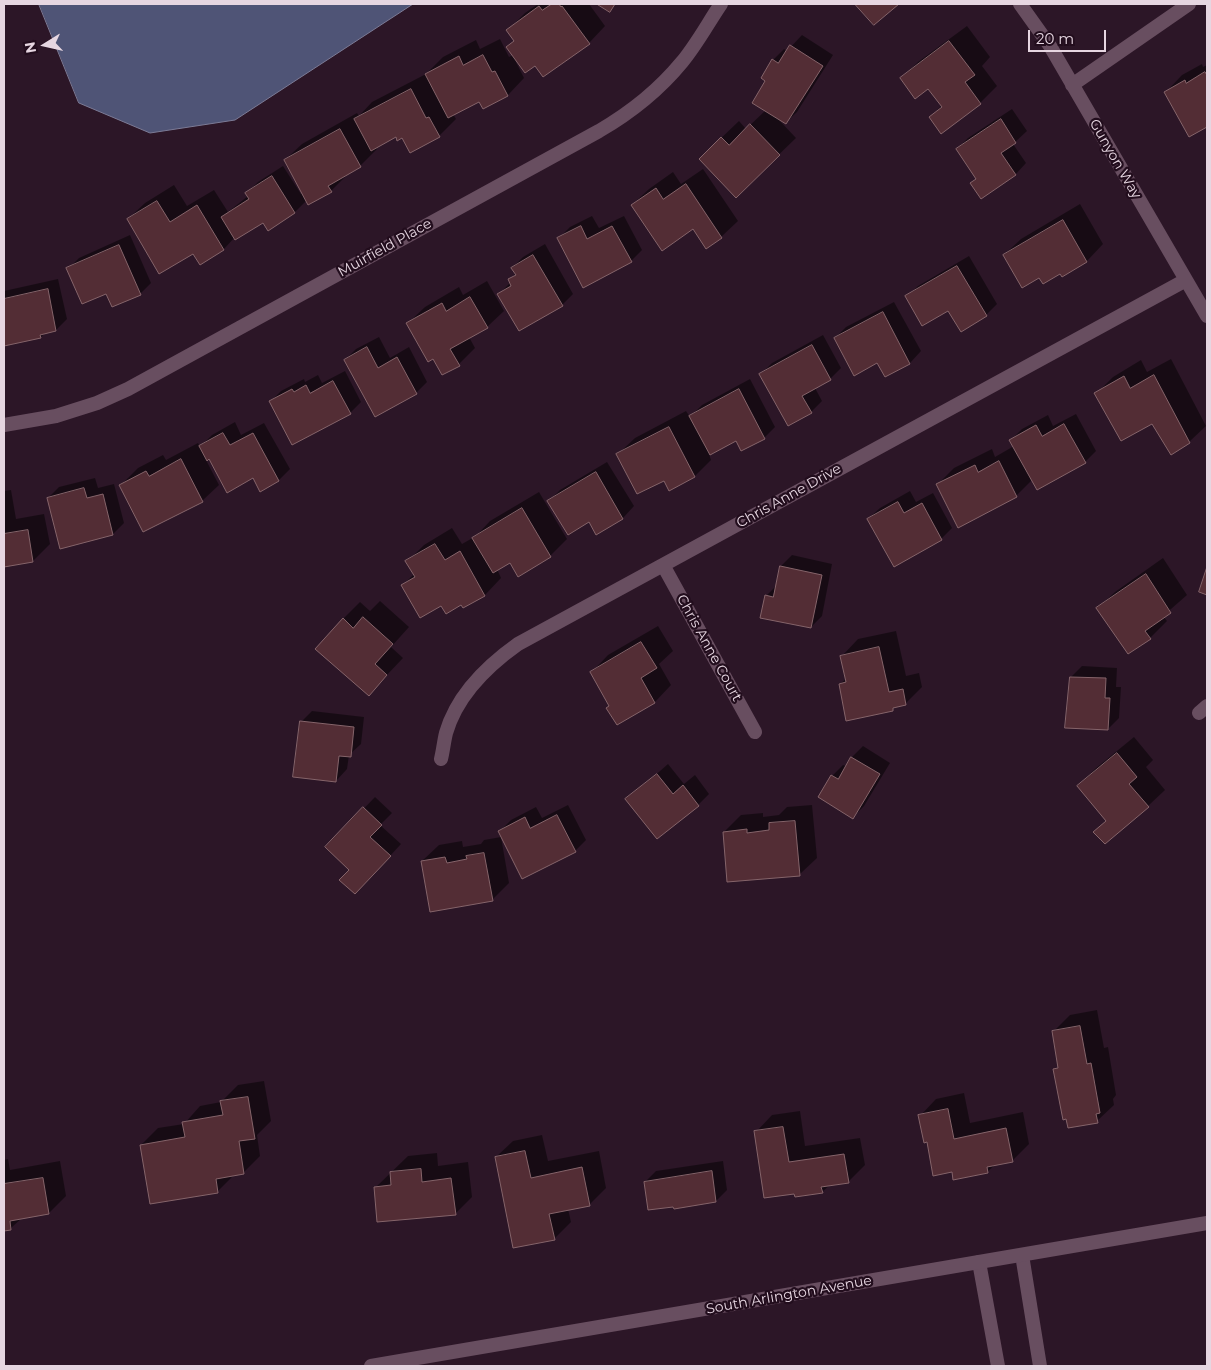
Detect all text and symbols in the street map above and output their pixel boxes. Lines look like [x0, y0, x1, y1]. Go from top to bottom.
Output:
north arrow [20, 20, 70, 70]
scale bar [1031, 20, 1108, 52]
text: 20 m [1036, 29, 1074, 48]
text: N [20, 40, 40, 55]
street label: Gunyon Way [1085, 116, 1145, 202]
street label: Muirfield Place [335, 215, 435, 281]
street label: Chris Anne Drive [734, 460, 844, 532]
street label: Chris Anne Court [673, 592, 745, 704]
street label: South Arlington Avenue [705, 1272, 873, 1318]

